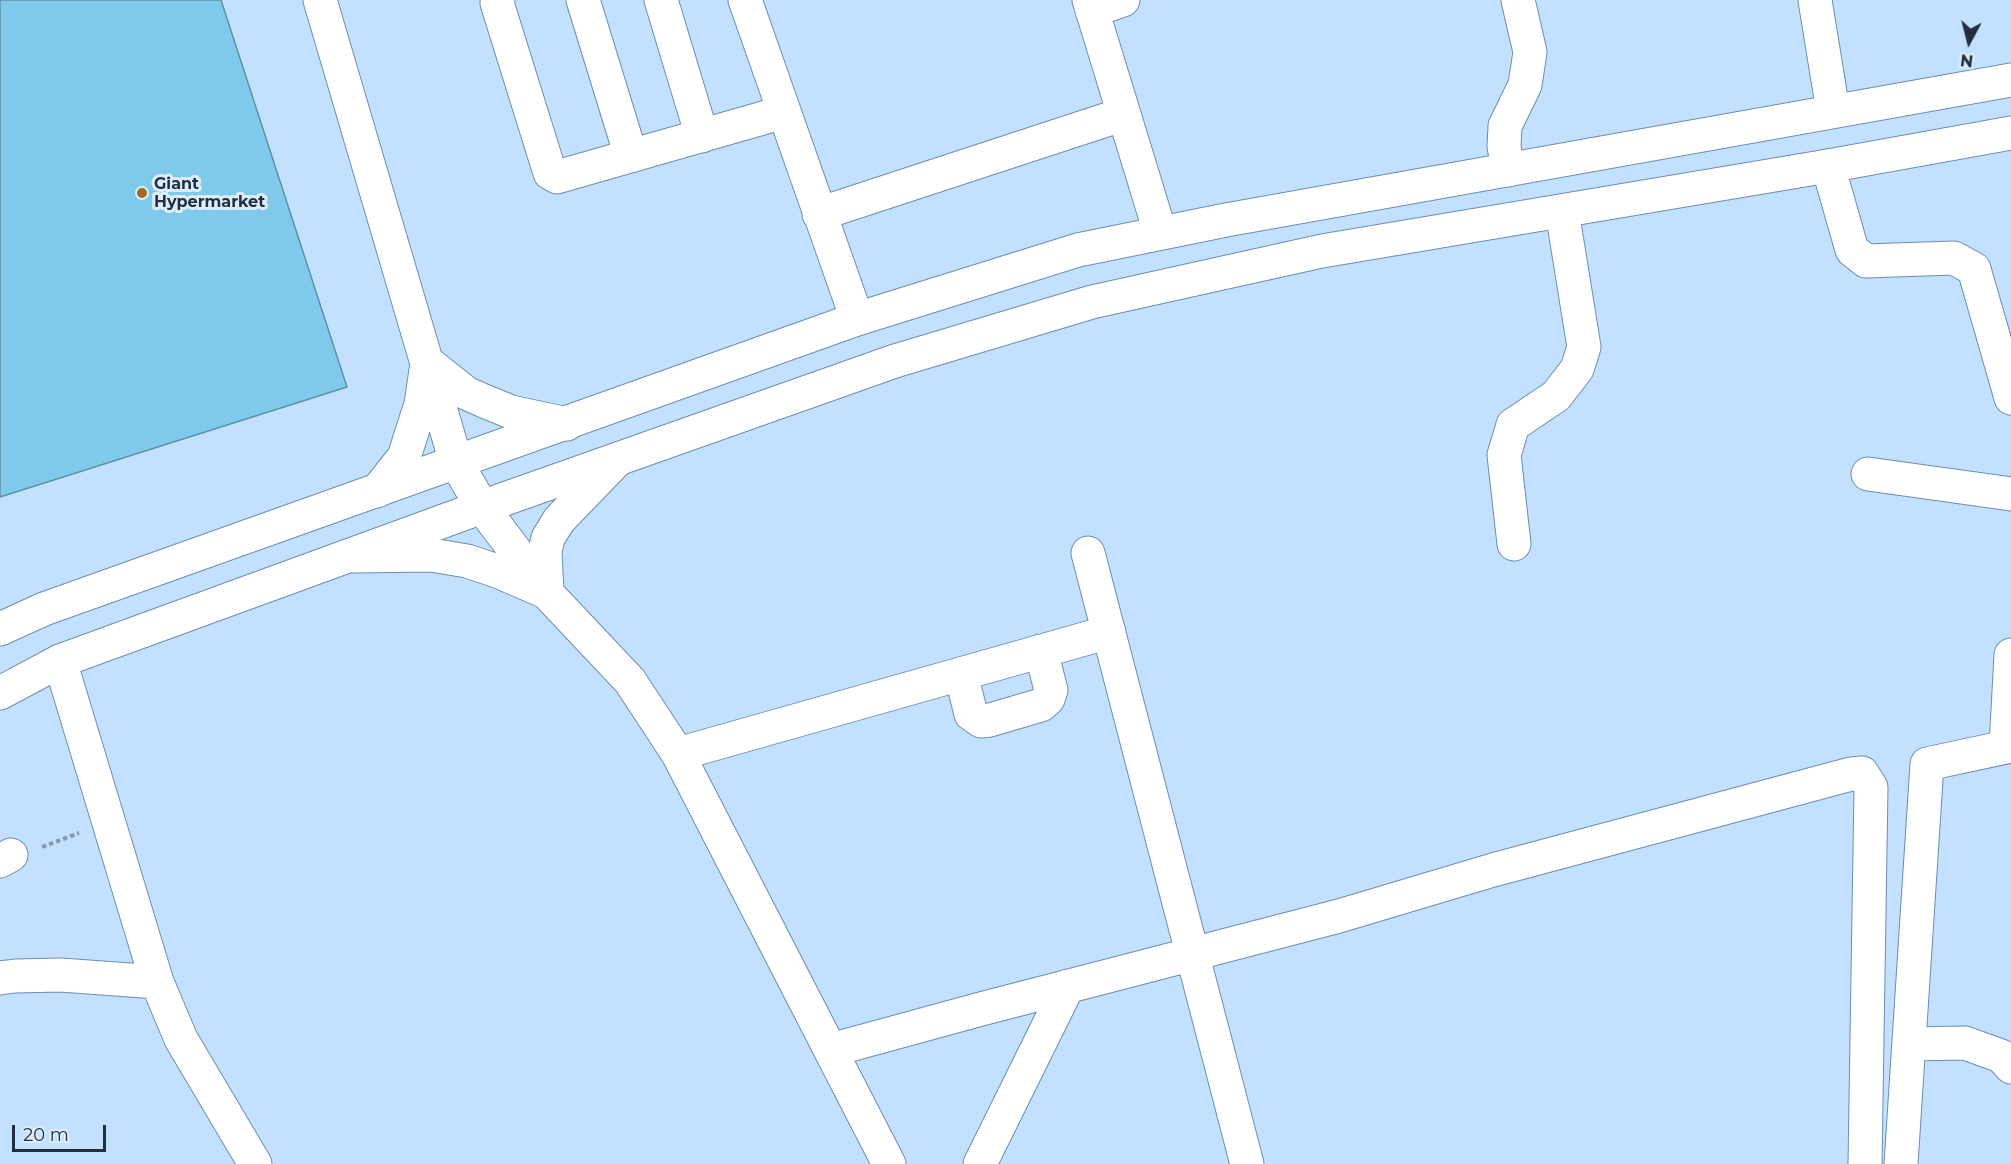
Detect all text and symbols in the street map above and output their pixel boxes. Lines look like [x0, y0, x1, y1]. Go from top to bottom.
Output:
north arrow [1939, 12, 1999, 72]
text: N [1959, 50, 1974, 71]
place label: Giant Hypermarket [154, 174, 265, 212]
marker: Giant Hypermarket [135, 186, 149, 200]
scale bar [15, 1113, 110, 1151]
text: 20 m [23, 1124, 69, 1146]

